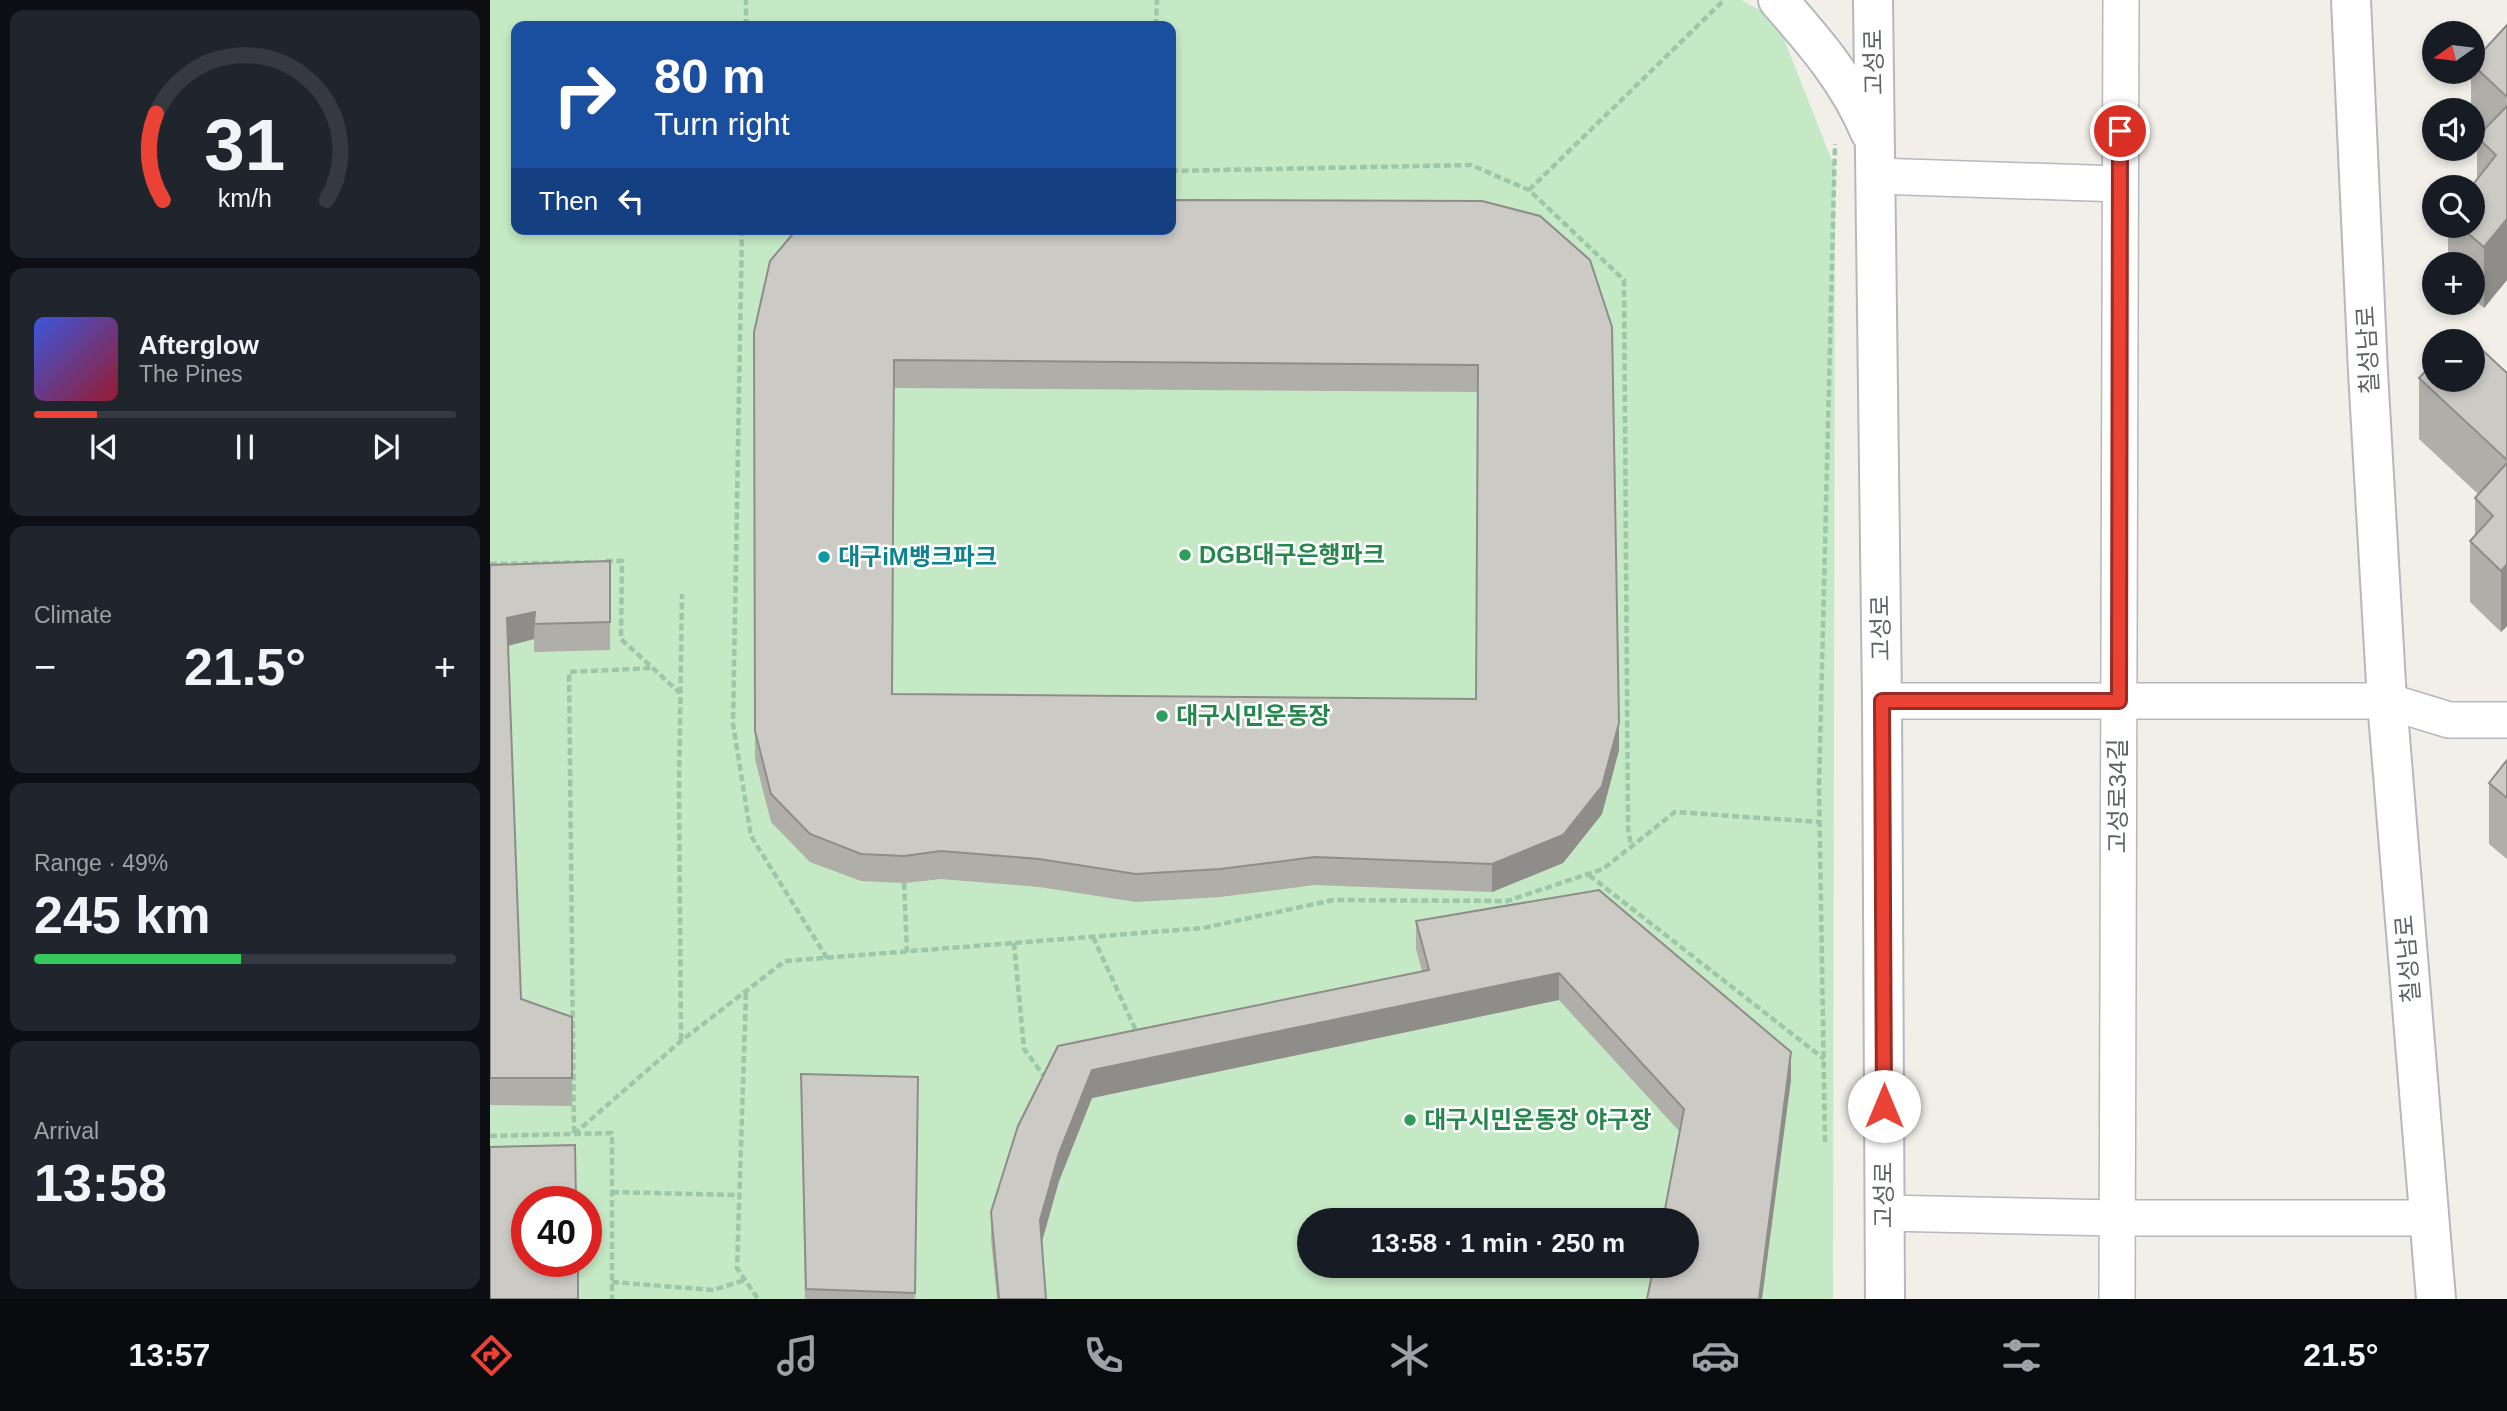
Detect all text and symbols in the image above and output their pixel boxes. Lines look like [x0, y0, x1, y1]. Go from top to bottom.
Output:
north arrow [2422, 21, 2485, 84]
map controls [2422, 21, 2485, 392]
street label: 고성로 [1859, 29, 1888, 95]
icon: right [539, 49, 630, 140]
text: 80 m [654, 49, 766, 103]
button: sound [2422, 98, 2485, 161]
pin [2090, 101, 2150, 161]
text: 31 [205, 104, 285, 185]
text: Turn right [654, 106, 790, 142]
icon: arrive [2101, 112, 2139, 150]
button: search [2422, 175, 2485, 238]
icon: left [612, 182, 650, 220]
text: km/h [218, 184, 272, 212]
text: Then [539, 186, 598, 216]
button: + [2422, 252, 2485, 315]
street label: 칠성남로 [2352, 305, 2383, 395]
button: − [2422, 329, 2485, 392]
text: Afterglow [139, 330, 259, 360]
text: The Pines [139, 361, 243, 387]
icon: previous [85, 428, 123, 466]
icon: pause [226, 428, 264, 466]
icon: next [367, 428, 405, 466]
place label: DGB대구은행파크 [1199, 541, 1385, 568]
place label: 대구iM뱅크파크 [838, 543, 997, 570]
marker: DGB대구은행파크 [1177, 547, 1193, 563]
marker: 대구iM뱅크파크 [816, 549, 832, 565]
street label: 고성로 [1866, 595, 1895, 661]
text: Climate [34, 602, 112, 628]
text: 21.5° [184, 638, 306, 696]
text: − [34, 646, 56, 688]
text: + [434, 646, 456, 688]
place label: 대구시민운동장 [1176, 702, 1331, 729]
marker: 대구시민운동장 [1154, 708, 1170, 724]
street label: 고성로34길 [2104, 738, 2131, 854]
text: Range · 49% [34, 850, 168, 876]
text: 245 km [34, 886, 210, 944]
street label: 칠성남로 [2390, 914, 2425, 1004]
position arrow [1847, 1069, 1921, 1143]
place label: 대구시민운동장 야구장 [1424, 1106, 1651, 1133]
marker: 대구시민운동장 야구장 [1402, 1112, 1418, 1128]
text: Arrival [34, 1118, 99, 1144]
text: 13:58 [34, 1154, 167, 1212]
street label: 고성로 [1870, 1162, 1897, 1228]
speed limit sign: 40 [511, 1186, 602, 1277]
text: 13:58 · 1 min · 250 m [1371, 1228, 1625, 1258]
icon: directions [467, 1331, 516, 1380]
icon: music [773, 1331, 822, 1380]
icon: phone [1079, 1331, 1128, 1380]
icon: climate [1385, 1331, 1434, 1380]
icon: car [1691, 1331, 1740, 1380]
icon: filters [1997, 1331, 2046, 1380]
text: 13:57 [129, 1337, 210, 1373]
text: 21.5° [2303, 1337, 2378, 1373]

